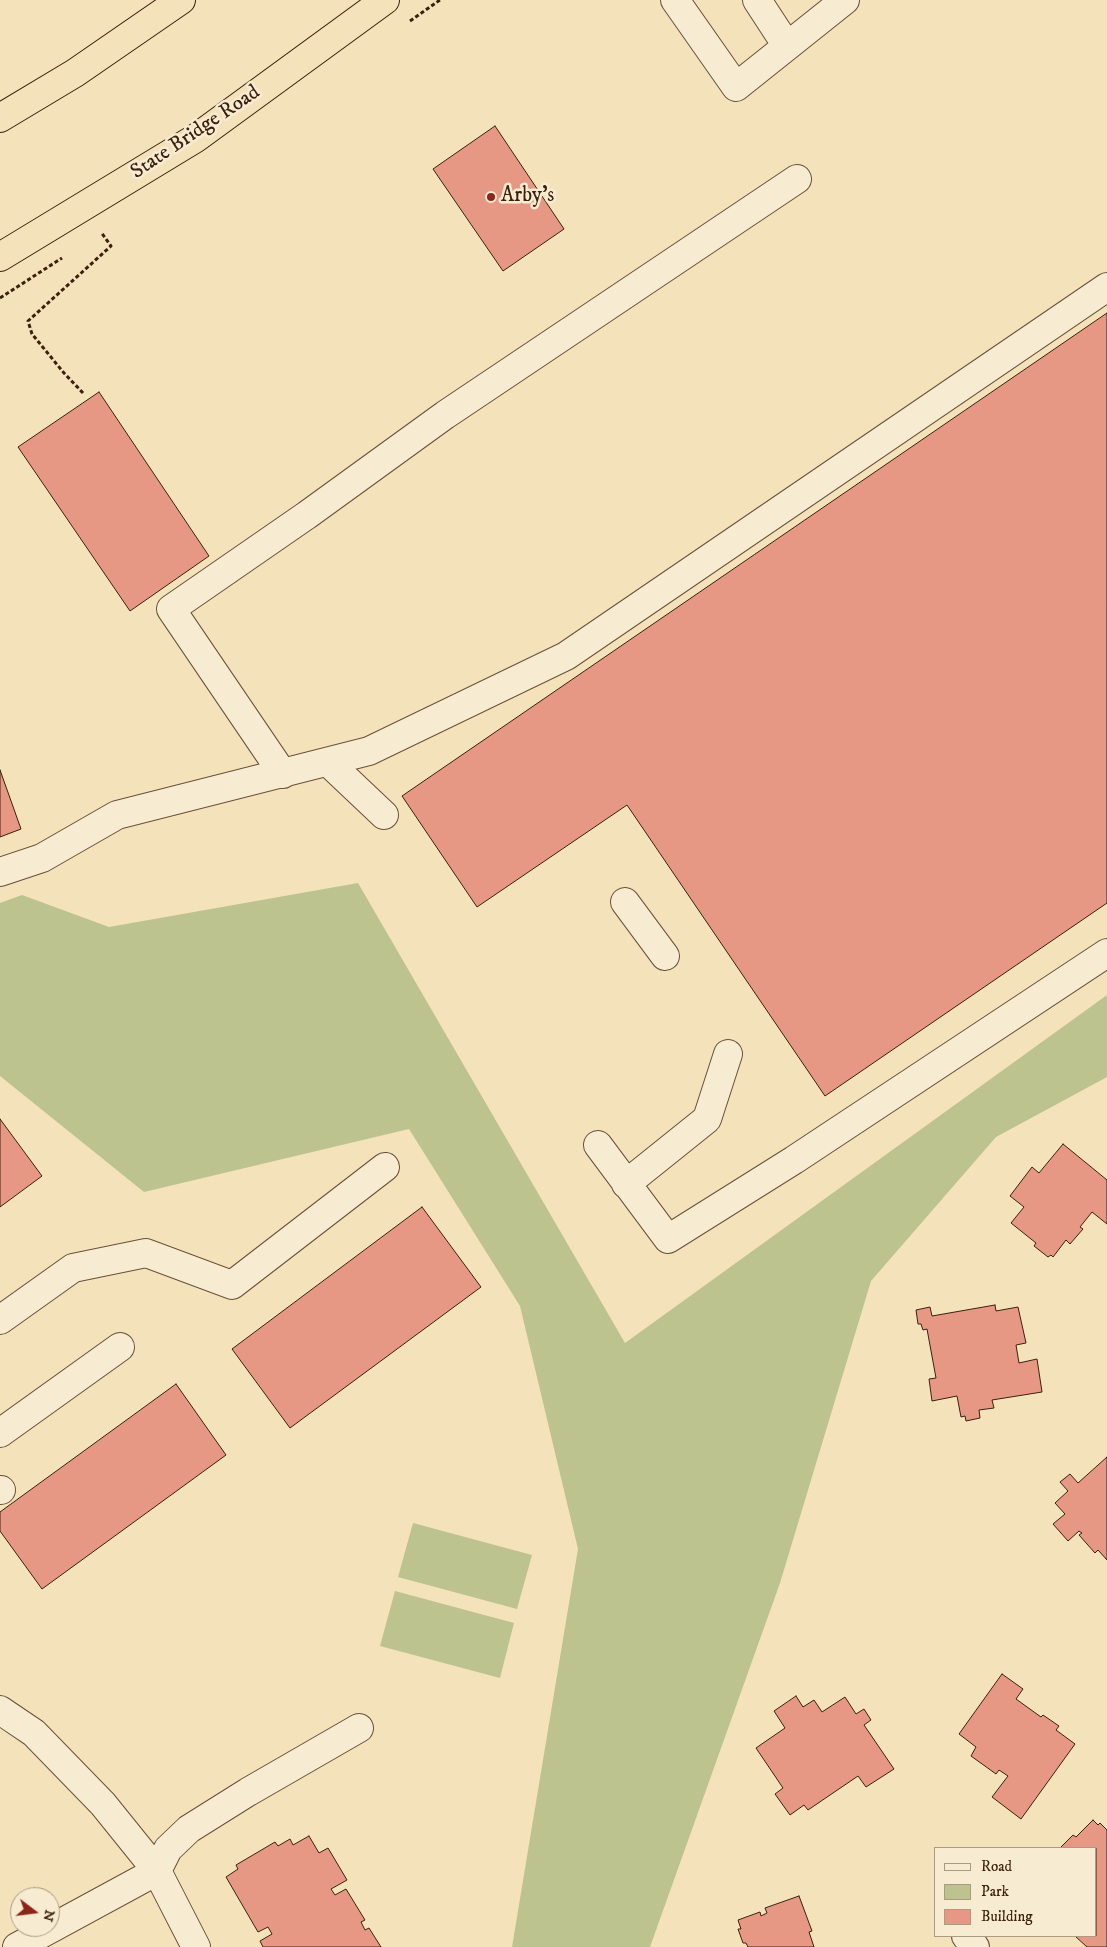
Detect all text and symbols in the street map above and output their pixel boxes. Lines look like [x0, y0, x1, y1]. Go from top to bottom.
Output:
street label: State Bridge Road [127, 81, 265, 185]
place label: Arby's [501, 184, 554, 210]
marker: Arby's [485, 191, 497, 203]
legend [934, 1847, 1097, 1937]
text: Road [981, 1857, 1012, 1876]
text: Park [981, 1882, 1009, 1901]
north arrow [10, 1887, 60, 1937]
text: Building [981, 1907, 1033, 1926]
text: N [38, 1908, 59, 1924]

